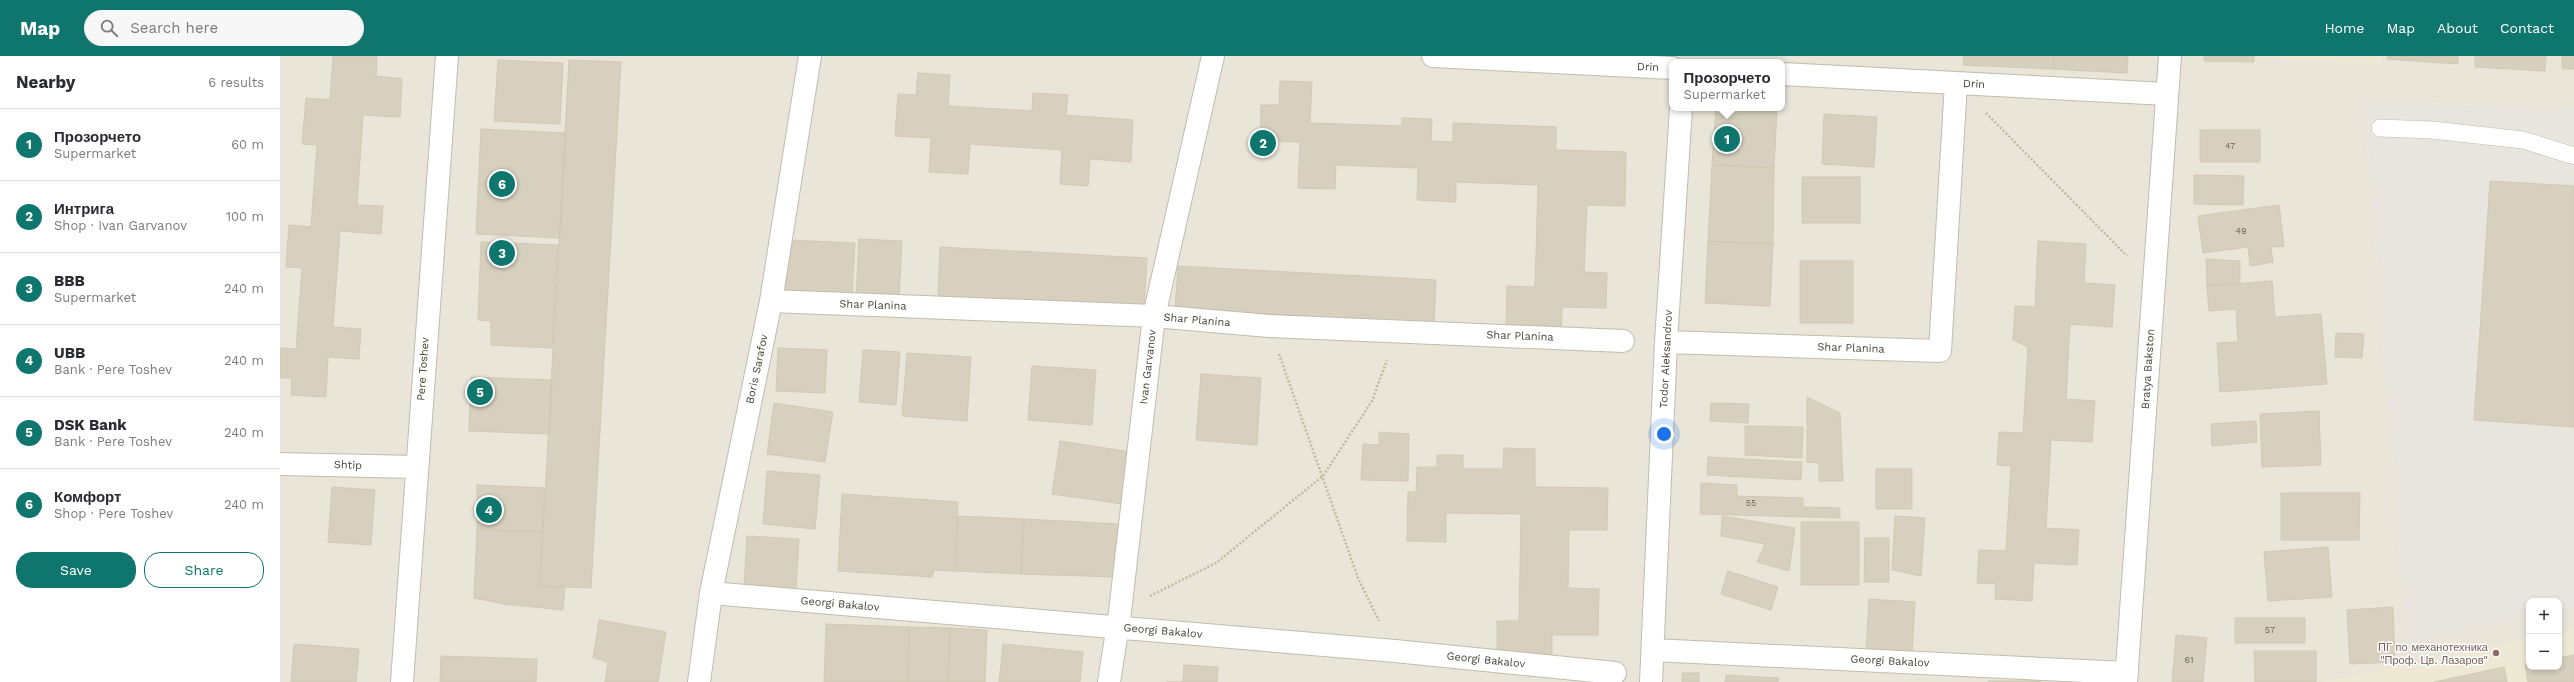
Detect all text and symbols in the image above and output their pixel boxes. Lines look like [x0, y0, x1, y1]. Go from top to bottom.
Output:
search box [84, 10, 364, 46]
text: Map [20, 17, 60, 40]
icon: search [98, 17, 120, 39]
text: Search here [130, 19, 218, 37]
text: Home [2324, 20, 2364, 36]
text: Map [2386, 20, 2415, 36]
text: About [2437, 20, 2478, 36]
text: Contact [2500, 20, 2554, 36]
popup [1669, 59, 1785, 111]
street label: Drin [1637, 60, 1659, 74]
text: Прозорчето [1683, 69, 1771, 87]
text: Nearby [16, 72, 75, 92]
text: 6 results [208, 75, 264, 90]
street label: Drin [1963, 77, 1985, 91]
text: Supermarket [1683, 87, 1766, 102]
pin: 1 [1714, 124, 1740, 154]
text: Прозорчето [54, 128, 141, 146]
pin: 2 [1250, 128, 1276, 158]
text: 1 [26, 137, 32, 152]
text: 60 m [231, 137, 264, 152]
house number: 47 [2225, 141, 2235, 151]
text: Supermarket [54, 146, 136, 161]
pin: 6 [489, 169, 515, 199]
text: Интрига [54, 200, 114, 218]
text: 2 [25, 209, 33, 224]
text: 100 m [226, 209, 264, 224]
text: Shop · Ivan Garvanov [54, 218, 187, 233]
house number: 49 [2235, 226, 2247, 236]
pin: 3 [489, 238, 515, 268]
text: BBB [54, 272, 85, 290]
text: 3 [25, 281, 33, 296]
text: 240 m [224, 281, 264, 296]
text: Supermarket [54, 290, 136, 305]
street label: Shar Planina [839, 297, 907, 313]
street label: Todor Aleksandrov [1657, 309, 1675, 409]
street label: Shar Planina [1163, 311, 1231, 329]
street label: Shar Planina [1486, 328, 1554, 344]
street label: Bratya Bakston [2139, 328, 2157, 410]
street label: Ivan Garvanov [1137, 329, 1159, 405]
street label: Boris Sarafov [743, 333, 771, 405]
street label: Pere Toshev [414, 337, 432, 401]
street label: Shar Planina [1817, 340, 1885, 356]
text: UBB [54, 344, 85, 362]
text: 4 [25, 353, 33, 368]
text: 240 m [224, 353, 264, 368]
text: Bank · Pere Toshev [54, 362, 172, 377]
pin: 5 [467, 377, 493, 407]
text: DSK Bank [54, 416, 127, 434]
your location [1654, 424, 1674, 444]
text: 5 [25, 425, 33, 440]
text: 240 m [224, 425, 264, 440]
text: Bank · Pere Toshev [54, 434, 172, 449]
street label: Shtip [334, 458, 362, 472]
text: Комфорт [54, 488, 121, 506]
pin: 4 [476, 495, 502, 525]
text: 6 [25, 497, 33, 512]
text: 240 m [224, 497, 264, 512]
house number: 55 [1746, 498, 1756, 508]
text: Shop · Pere Toshev [54, 506, 173, 521]
button: Save [16, 552, 136, 588]
button: Share [144, 552, 264, 588]
street label: Georgi Bakalov [800, 594, 880, 614]
map controls [2526, 598, 2562, 670]
button: + [2526, 598, 2562, 634]
street label: Georgi Bakalov [1123, 621, 1203, 641]
house number: 57 [2265, 625, 2275, 635]
button: − [2526, 634, 2562, 670]
place label: ПГ по механотехника "Проф. Цв. Лазаров" [2378, 641, 2489, 667]
marker: ПГ по механотехника "Проф. Цв. Лазаров" [2491, 648, 2501, 658]
street label: Georgi Bakalov [1446, 649, 1526, 671]
street label: Georgi Bakalov [1850, 652, 1930, 670]
house number: 61 [2185, 655, 2193, 665]

